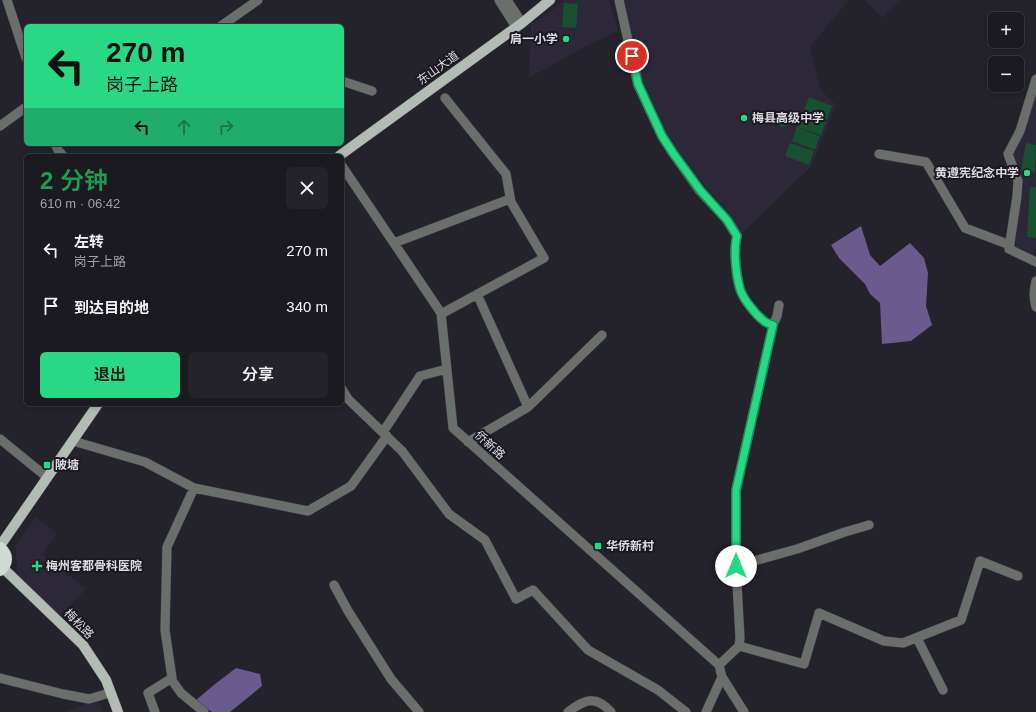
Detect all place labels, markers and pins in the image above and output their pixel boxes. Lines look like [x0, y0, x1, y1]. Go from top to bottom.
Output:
place label: 肩一小学 [510, 32, 558, 46]
marker: 肩一小学 [561, 34, 571, 44]
pin [615, 39, 649, 73]
place label: 梅县高级中学 [752, 111, 824, 125]
marker: 梅县高级中学 [739, 113, 749, 123]
place label: 黄遵宪纪念中学 [935, 166, 1019, 180]
marker: 黄遵宪纪念中学 [1022, 168, 1032, 178]
place label: 陂塘 [55, 458, 79, 472]
marker: 陂塘 [42, 460, 52, 470]
place label: 华侨新村 [606, 539, 654, 553]
marker: 华侨新村 [593, 541, 603, 551]
place label: 梅州客都骨科医院 [46, 559, 142, 573]
marker: 梅州客都骨科医院 [31, 560, 43, 572]

